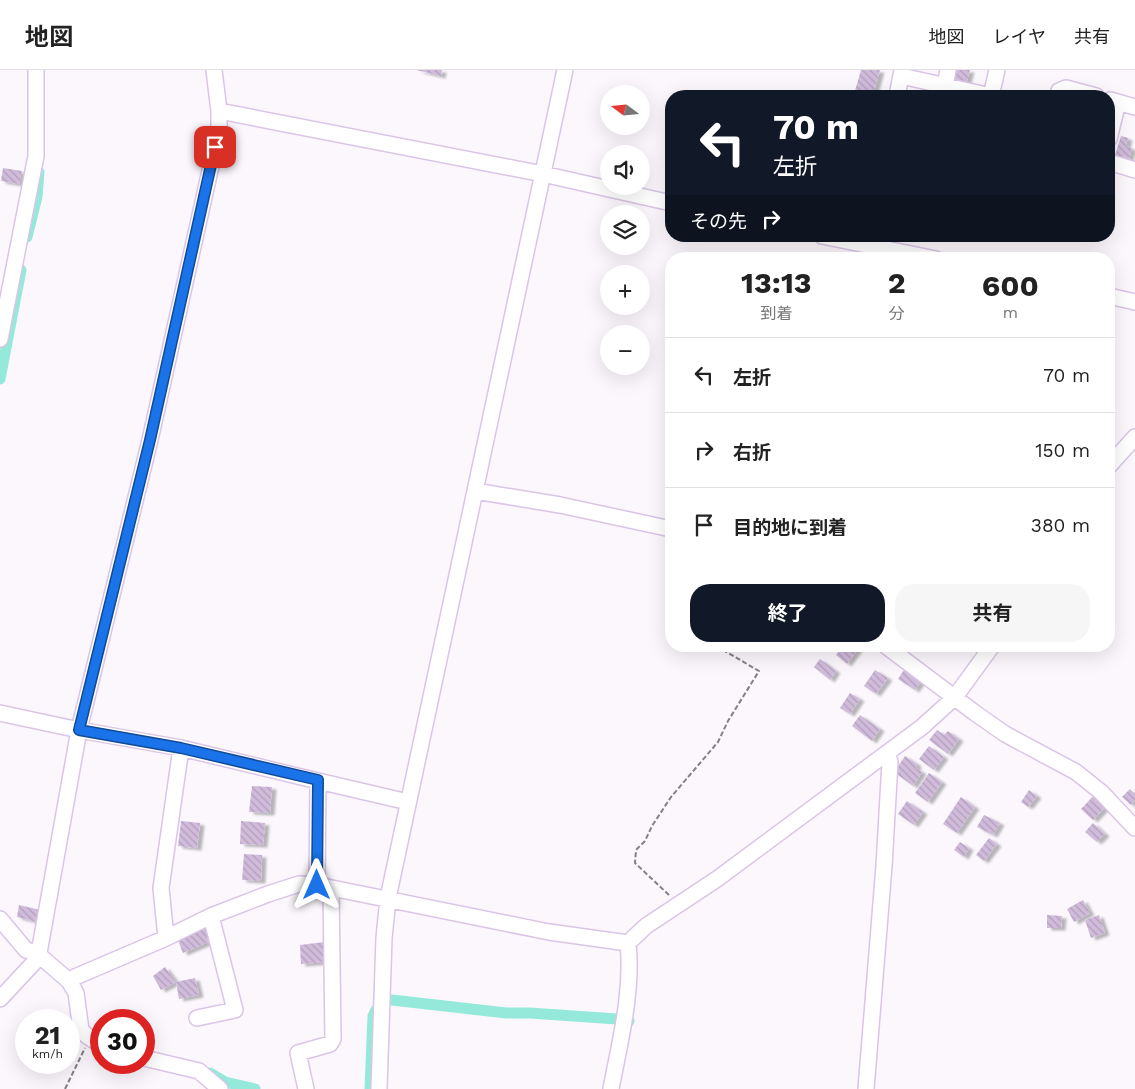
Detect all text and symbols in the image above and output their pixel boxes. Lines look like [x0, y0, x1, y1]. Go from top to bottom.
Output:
text: 地図 [25, 23, 73, 51]
text: 地図 [929, 26, 965, 47]
text: レイヤ [993, 26, 1046, 47]
text: 共有 [1074, 26, 1110, 47]
north arrow [600, 85, 650, 135]
map controls [600, 85, 650, 375]
text: 70 m [773, 106, 859, 148]
icon: left [690, 110, 755, 175]
pin [194, 126, 236, 168]
icon: arrive [201, 133, 229, 161]
button: sound [600, 145, 650, 195]
text: 左折 [773, 154, 817, 179]
button: layers [600, 205, 650, 255]
icon: right [757, 205, 785, 233]
text: その先 [690, 210, 747, 233]
button: + [600, 265, 650, 315]
text: 13:13 [741, 265, 812, 300]
text: 2 [888, 265, 906, 300]
text: 600 [982, 268, 1039, 303]
text: m [1003, 303, 1018, 322]
text: 到着 [760, 304, 792, 323]
text: 分 [889, 304, 905, 323]
button: − [600, 325, 650, 375]
icon: left [690, 361, 718, 389]
text: 70 m [1043, 364, 1090, 387]
text: 左折 [733, 366, 771, 389]
icon: right [690, 436, 718, 464]
text: 150 m [1035, 439, 1090, 462]
text: 右折 [733, 441, 771, 464]
icon: arrive [690, 511, 718, 539]
text: 380 m [1031, 514, 1090, 537]
text: 目的地に到着 [733, 516, 847, 539]
button: 終了 [690, 584, 885, 642]
button: 共有 [895, 584, 1090, 642]
position arrow [290, 858, 342, 910]
speed limit sign: 30 [90, 1009, 155, 1074]
text: 21 [35, 1021, 60, 1050]
text: km/h [32, 1047, 63, 1061]

